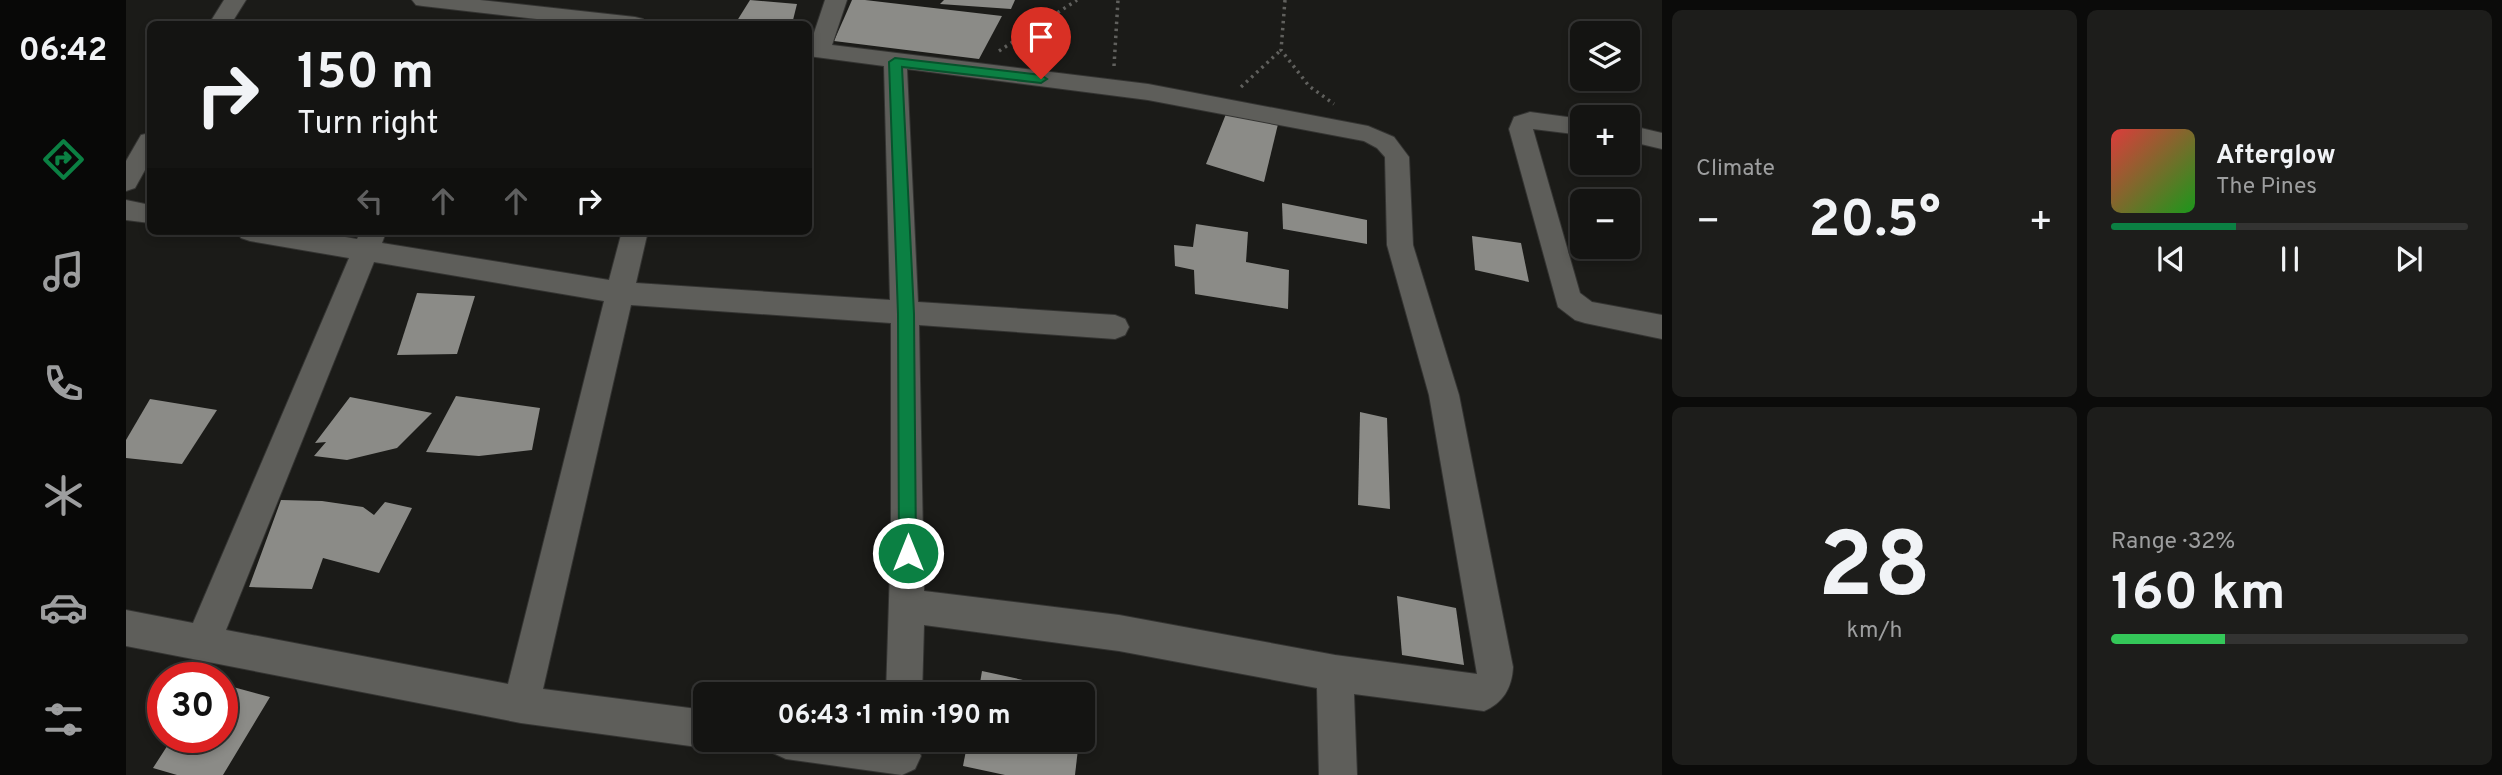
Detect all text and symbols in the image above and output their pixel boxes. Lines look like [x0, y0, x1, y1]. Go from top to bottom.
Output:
pin [1011, 7, 1071, 79]
icon: arrive [1022, 18, 1060, 56]
map controls [1570, 21, 1640, 259]
button: layers [1570, 21, 1640, 91]
text: 06:42 [19, 32, 107, 72]
text: 150 m [297, 44, 434, 106]
icon: right [182, 49, 273, 140]
text: Turn right [297, 105, 439, 145]
button: + [1570, 105, 1640, 175]
icon: directions [39, 135, 88, 184]
text: Afterglow [2216, 140, 2336, 173]
text: Climate [1696, 155, 1775, 184]
text: The Pines [2216, 173, 2317, 202]
icon: left [351, 182, 389, 220]
icon: ahead [424, 182, 462, 220]
icon: ahead [497, 182, 535, 220]
icon: right [570, 182, 608, 220]
button: − [1570, 189, 1640, 259]
text: 20.5° [1808, 189, 1941, 255]
text: − [1696, 199, 1721, 248]
text: + [2028, 199, 2053, 248]
icon: previous [2152, 240, 2190, 278]
icon: pause [2271, 240, 2309, 278]
icon: next [2390, 240, 2428, 278]
icon: music [39, 247, 88, 296]
icon: phone [39, 359, 88, 408]
icon: climate [39, 471, 88, 520]
text: 28 [1818, 514, 1931, 629]
position arrow [871, 516, 945, 590]
text: Range · 32% [2111, 528, 2235, 557]
text: 160 km [2111, 562, 2286, 628]
icon: car [39, 583, 88, 632]
text: km/h [1847, 617, 1902, 646]
speed limit sign: 30 [147, 662, 238, 753]
icon: filters [39, 695, 88, 744]
text: 06:43 · 1 min · 190 m [778, 700, 1010, 733]

